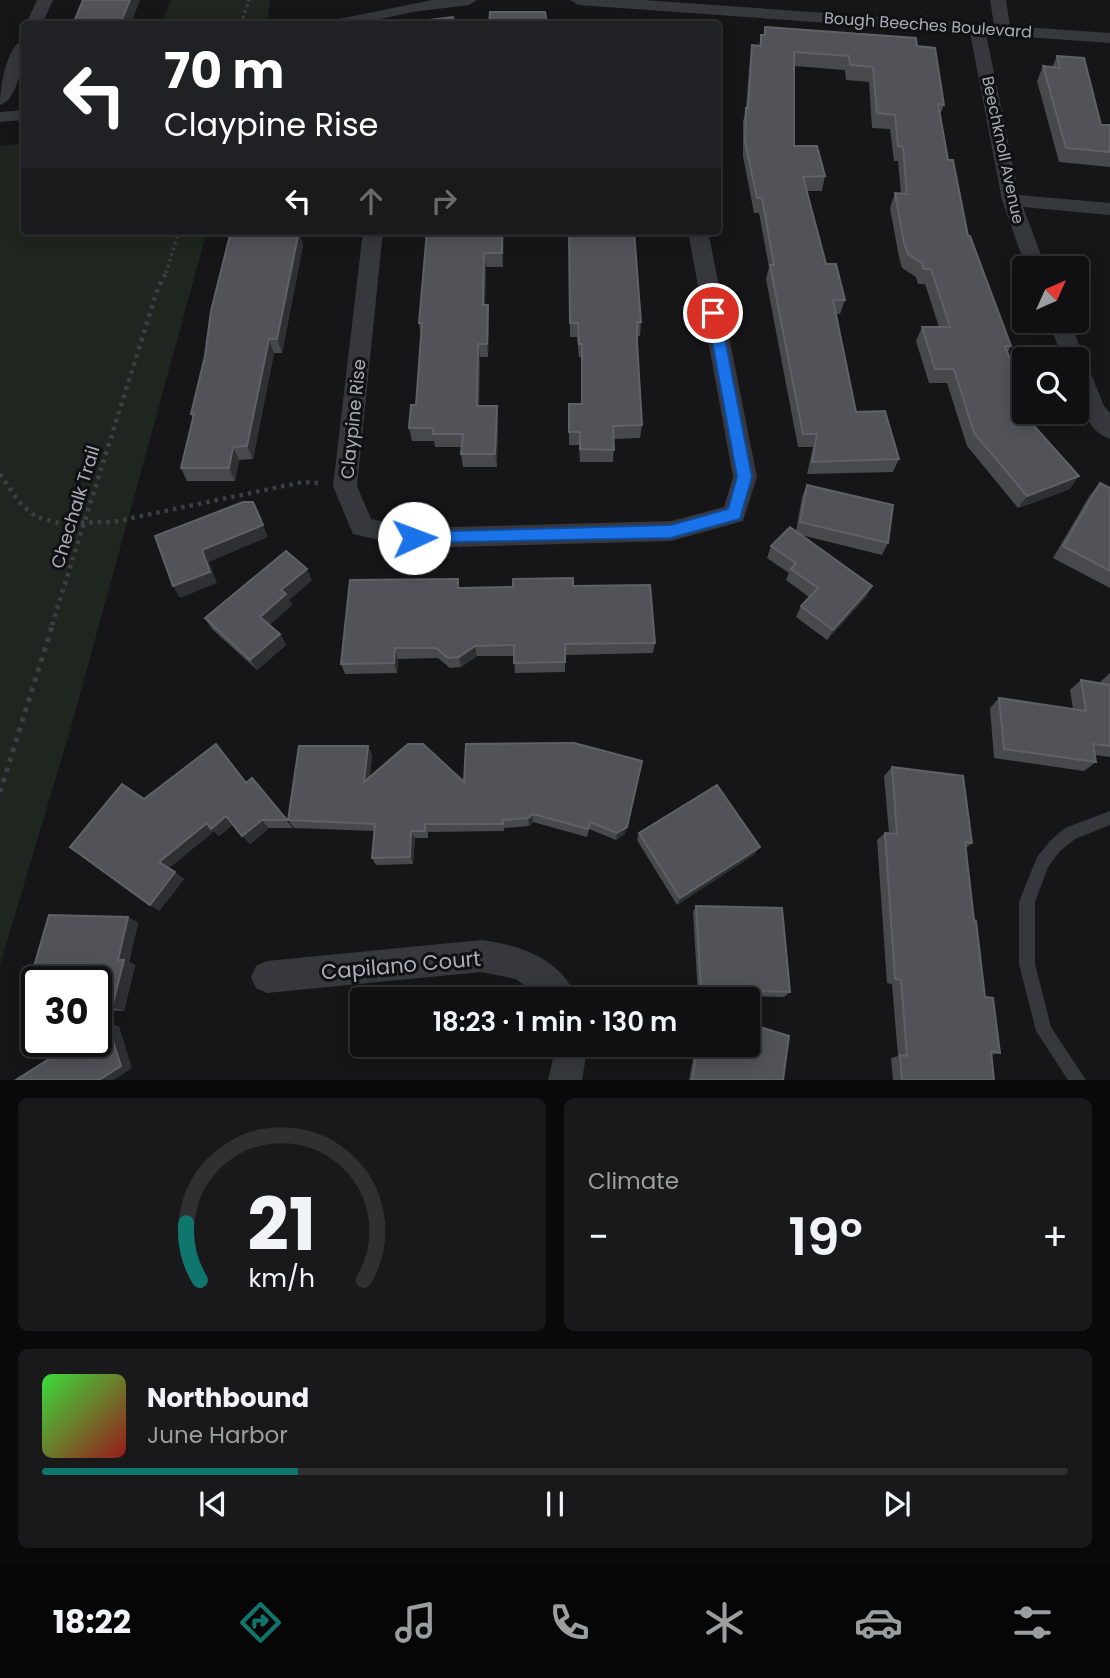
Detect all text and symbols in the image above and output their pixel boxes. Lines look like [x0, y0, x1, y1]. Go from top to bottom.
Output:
street label: Bough Beeches Boulevard [823, 6, 1033, 44]
text: 70 m [164, 37, 284, 105]
icon: left [49, 49, 140, 140]
street label: Beechknoll Avenue [976, 74, 1030, 226]
text: Claypine Rise [164, 102, 378, 147]
icon: left [279, 182, 317, 220]
icon: ahead [352, 182, 390, 220]
icon: right [425, 182, 463, 220]
north arrow [1012, 256, 1088, 332]
map controls [1012, 256, 1089, 424]
pin [683, 283, 743, 343]
icon: arrive [694, 294, 732, 332]
button: search [1012, 347, 1089, 424]
street label: Claypine Rise [334, 358, 372, 480]
street label: Chechalk Trail [44, 443, 106, 571]
position arrow [377, 501, 451, 575]
street label: Capilano Court [320, 944, 482, 986]
speed limit sign: 30 [21, 966, 112, 1057]
text: 18:23 · 1 min · 130 m [433, 1004, 677, 1040]
text: Climate [588, 1165, 679, 1197]
text: 21 [248, 1175, 316, 1276]
text: 19° [788, 1200, 863, 1273]
text: − [588, 1210, 609, 1263]
text: + [1042, 1210, 1068, 1263]
text: km/h [249, 1261, 315, 1296]
text: Northbound [147, 1380, 309, 1416]
text: June Harbor [147, 1419, 288, 1451]
icon: previous [194, 1485, 232, 1523]
icon: pause [536, 1485, 574, 1523]
icon: next [878, 1485, 916, 1523]
icon: directions [236, 1598, 285, 1647]
icon: music [391, 1598, 440, 1647]
icon: phone [545, 1598, 594, 1647]
icon: climate [700, 1598, 749, 1647]
icon: car [854, 1598, 903, 1647]
icon: filters [1008, 1598, 1057, 1647]
text: 18:22 [53, 1599, 131, 1644]

